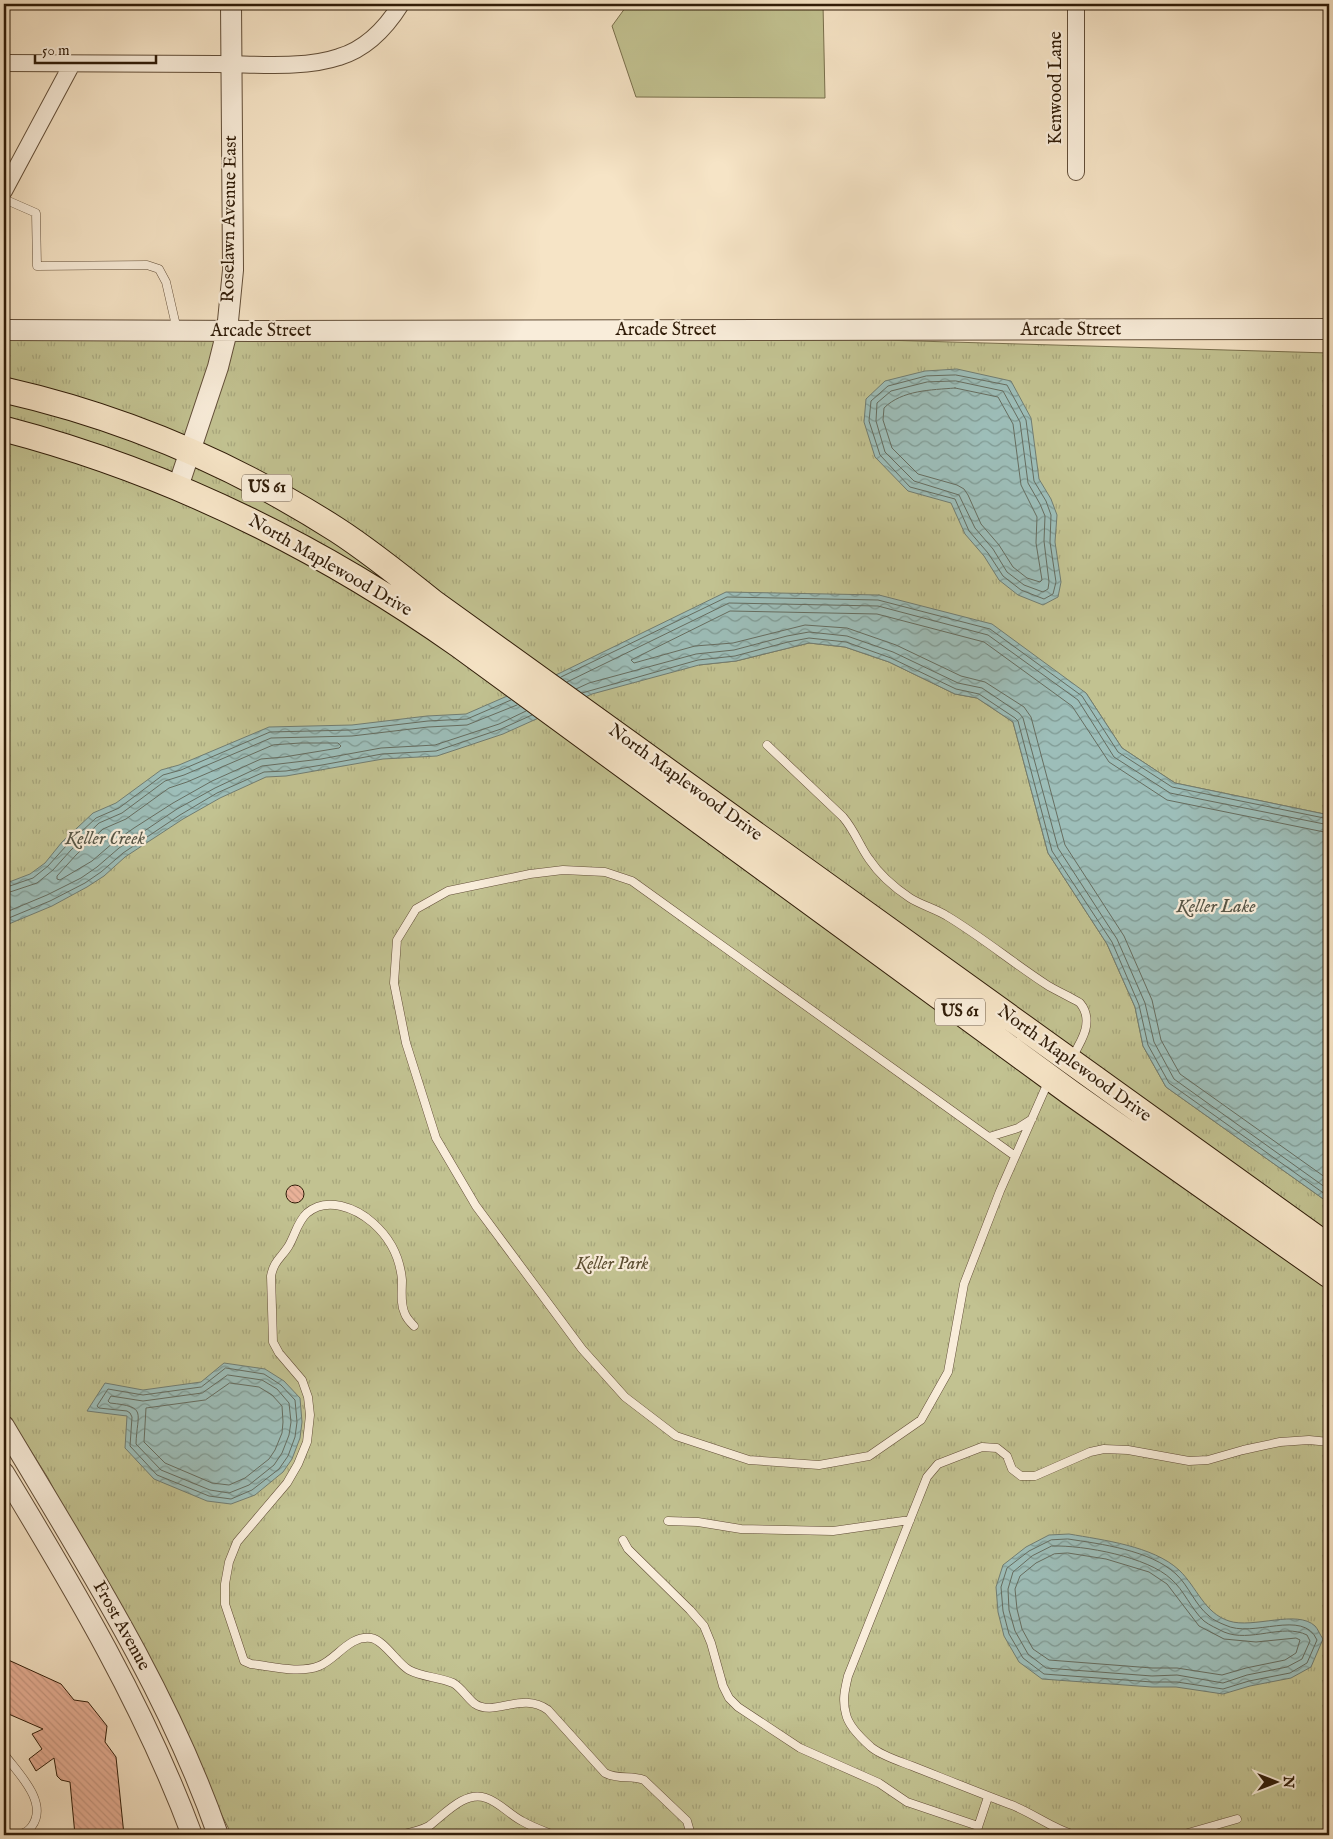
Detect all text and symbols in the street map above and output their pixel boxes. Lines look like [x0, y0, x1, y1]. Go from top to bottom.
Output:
street label: Kenwood Lane [1045, 31, 1068, 145]
scale bar [35, 32, 156, 64]
text: 50 m [42, 41, 70, 60]
street label: Roselawn Avenue East [217, 135, 243, 303]
street label: Arcade Street [615, 319, 716, 342]
street label: Arcade Street [1020, 319, 1121, 342]
street label: Arcade Street [210, 320, 311, 343]
road number: US 61 [242, 474, 292, 502]
street label: North Maplewood Drive [244, 510, 416, 622]
street label: North Maplewood Drive [603, 719, 767, 847]
water label: Keller Creek [64, 827, 145, 851]
water label: Keller Lake [1175, 895, 1256, 919]
road number: US 61 [935, 999, 985, 1026]
street label: North Maplewood Drive [992, 1000, 1156, 1128]
park label: Keller Park [574, 1253, 649, 1276]
street label: Frost Avenue [87, 1577, 155, 1675]
north arrow [1250, 1756, 1300, 1806]
text: N [1279, 1775, 1297, 1788]

